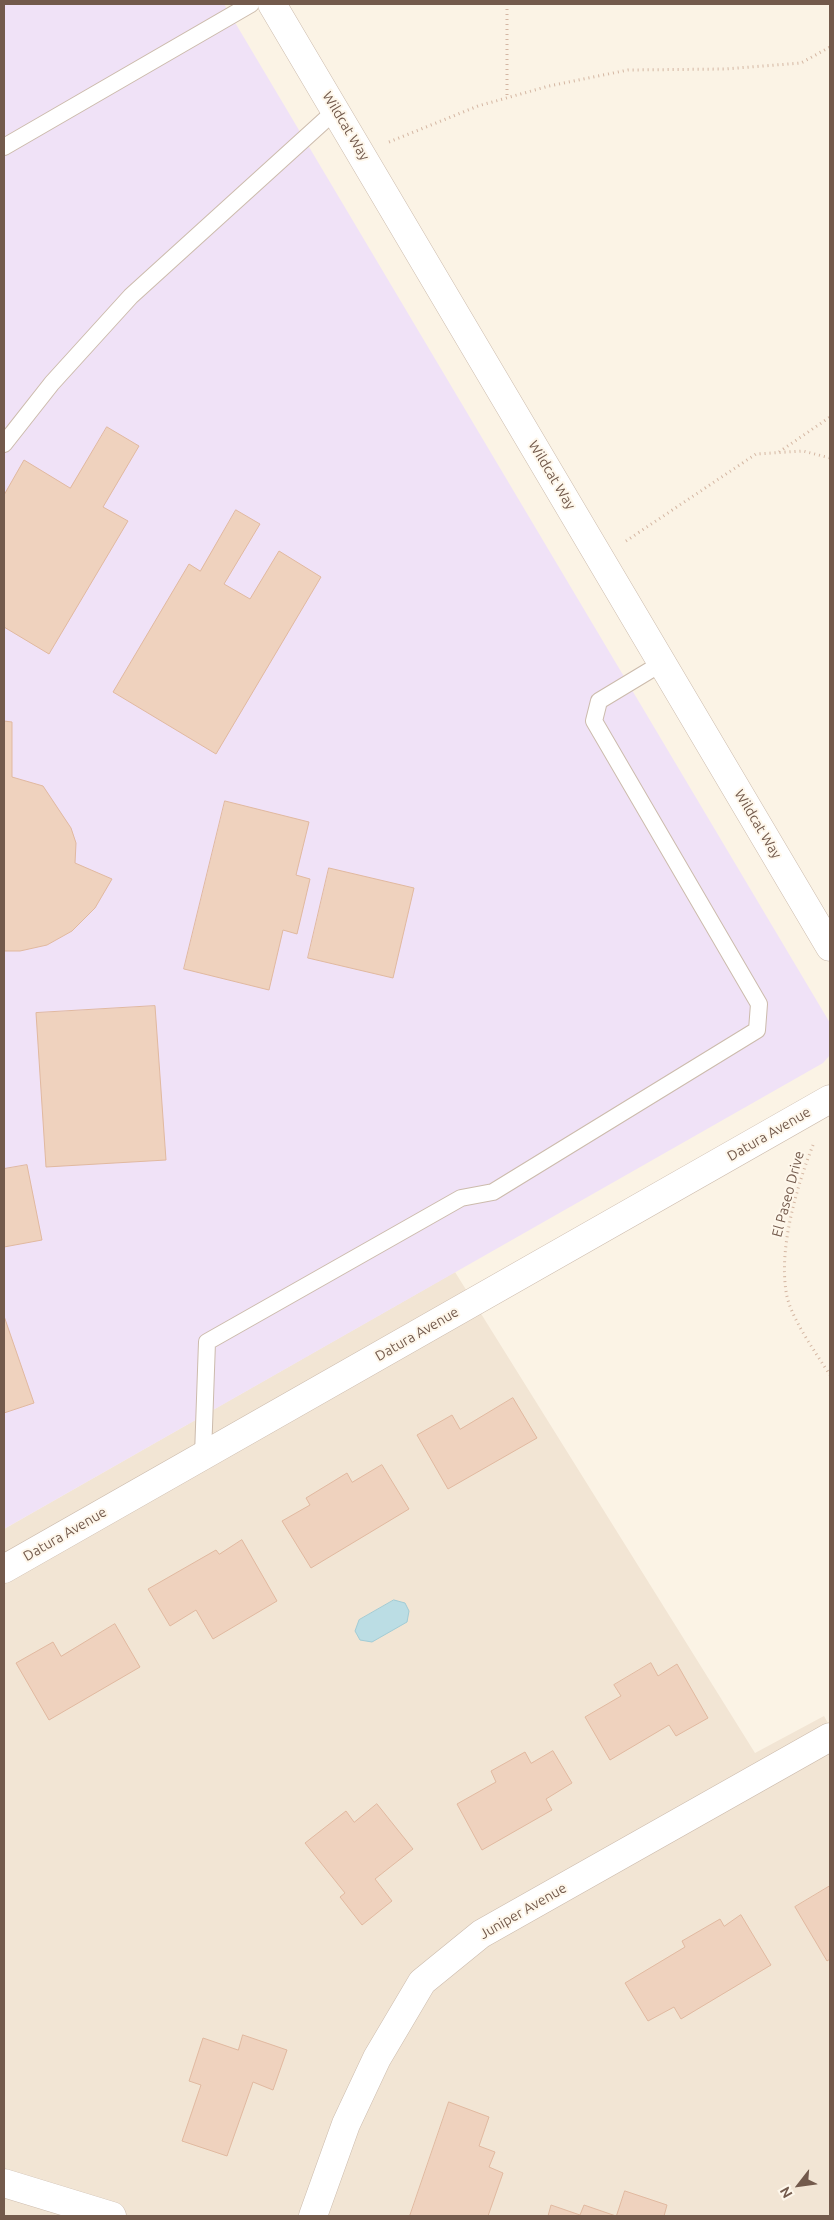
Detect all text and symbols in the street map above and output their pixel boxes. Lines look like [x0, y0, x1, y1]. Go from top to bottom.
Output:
street label: Wildcat Way [319, 88, 373, 164]
street label: Wildcat Way [525, 437, 579, 513]
street label: Wildcat Way [731, 786, 785, 862]
street label: Datura Avenue [724, 1103, 814, 1165]
street label: El Paseo Drive [768, 1149, 808, 1239]
street label: Datura Avenue [372, 1303, 462, 1365]
street label: Datura Avenue [20, 1503, 110, 1565]
street label: Juniper Avenue [476, 1879, 570, 1943]
north arrow [774, 2160, 824, 2210]
text: N [776, 2184, 796, 2201]

